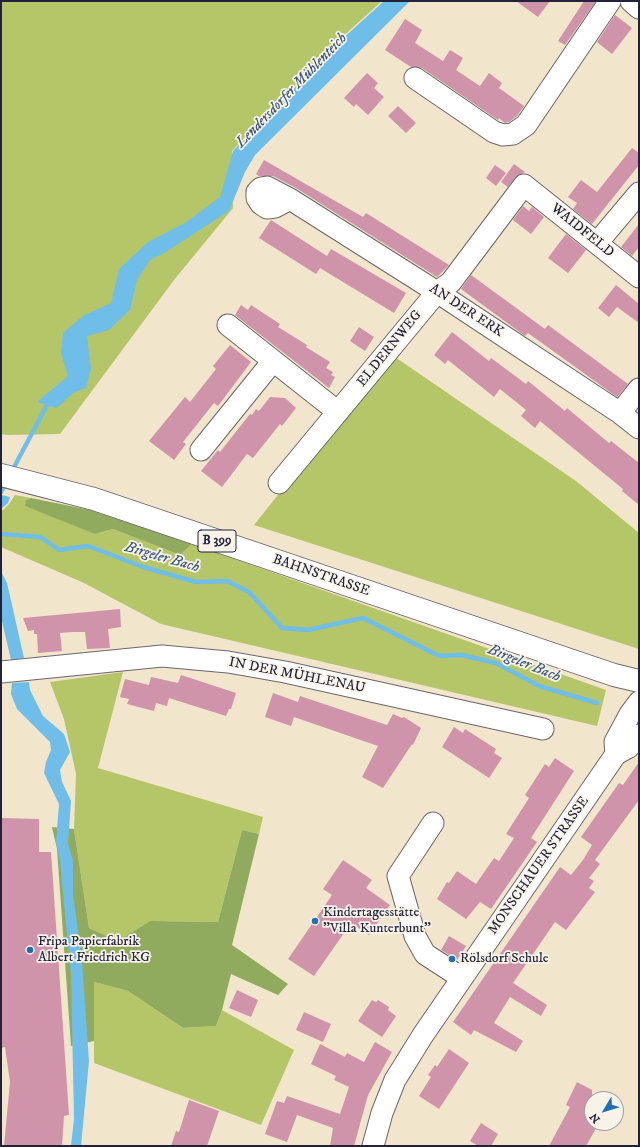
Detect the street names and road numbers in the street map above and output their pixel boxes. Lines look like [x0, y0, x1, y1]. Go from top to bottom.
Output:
street label: WAIDFELD [547, 200, 617, 262]
street label: AN DER ERK [426, 281, 506, 341]
street label: ELDERNWEG [354, 307, 426, 391]
road number: B 399 [198, 530, 236, 552]
street label: BAHNSTRASSE [270, 552, 372, 600]
street label: IN DER MÜHLENAU [227, 655, 367, 697]
street label: MONSCHAUER STRASSE [485, 794, 593, 938]

